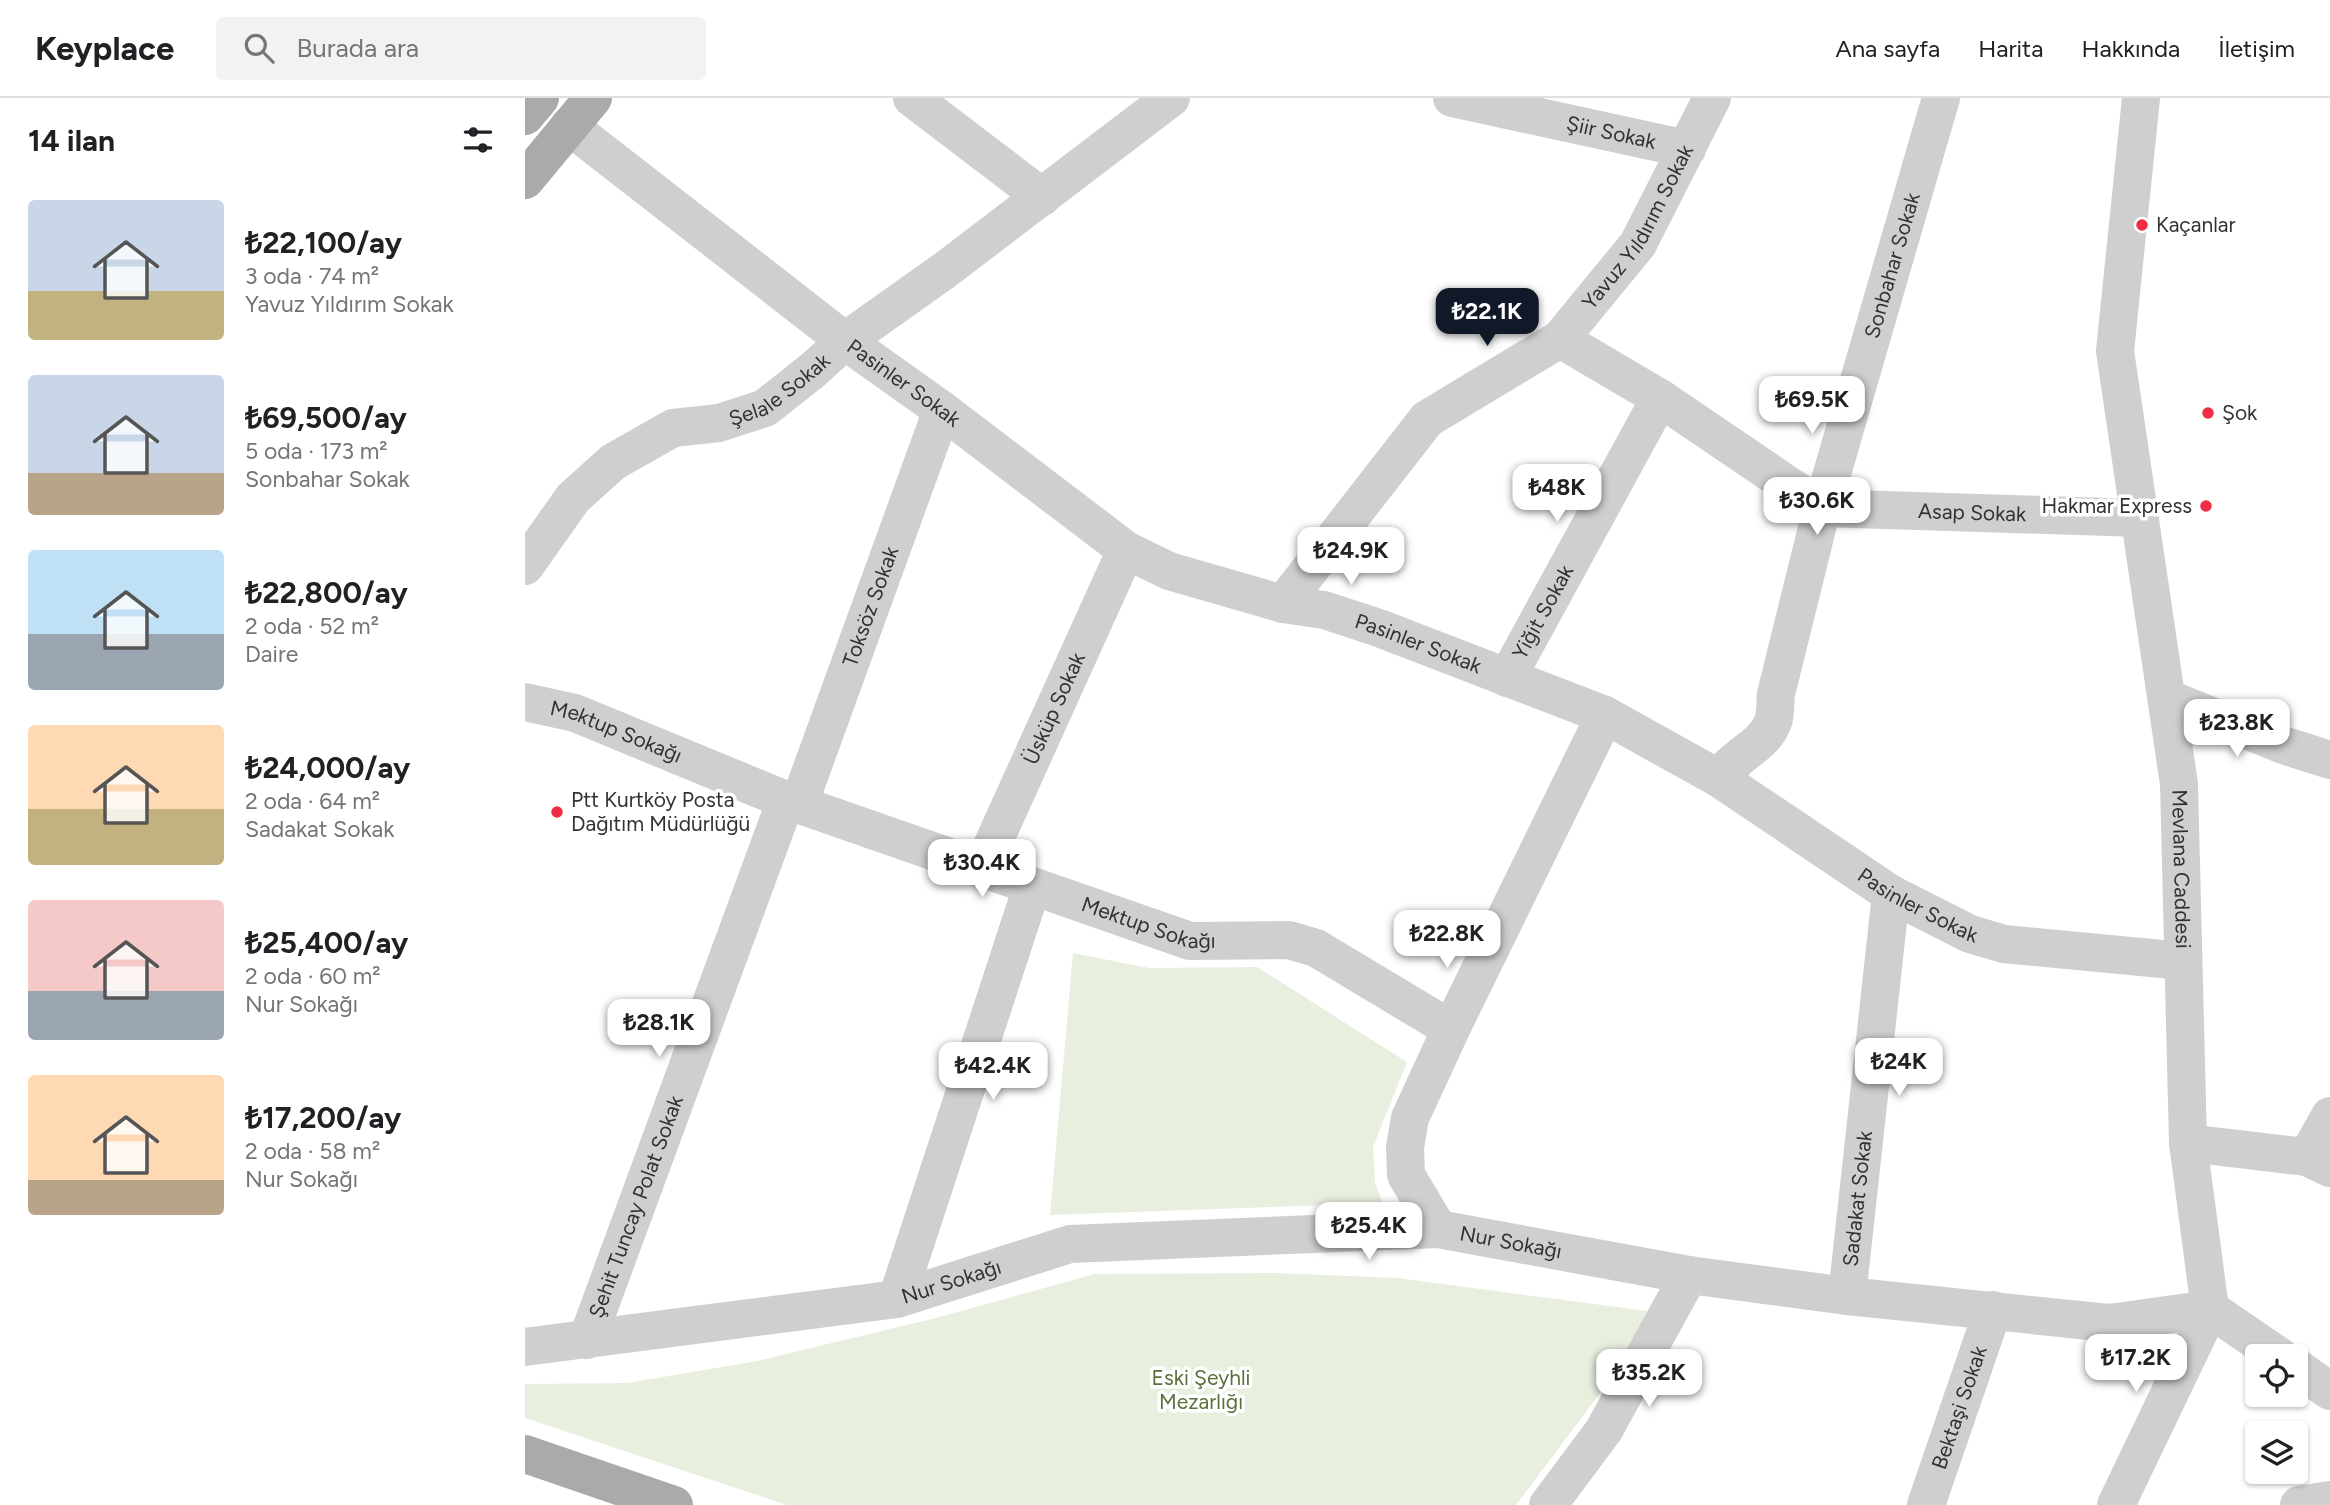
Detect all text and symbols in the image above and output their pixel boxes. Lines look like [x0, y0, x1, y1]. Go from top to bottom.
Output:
search box [216, 17, 706, 80]
text: Keyplace [35, 29, 174, 68]
icon: search [240, 29, 278, 67]
text: Burada ara [296, 32, 419, 64]
text: Ana sayfa [1835, 34, 1940, 63]
text: Harita [1978, 34, 2043, 63]
text: Hakkında [2081, 34, 2180, 63]
text: İletişim [2218, 34, 2295, 63]
street label: Şiir Sokak [1564, 110, 1659, 154]
icon: filters [459, 121, 497, 159]
text: 14 ilan [28, 122, 115, 159]
street label: Yavuz Yıldırım Sokak [1577, 140, 1699, 314]
street label: Sonbahar Sokak [1859, 189, 1925, 341]
place label: Kaçanlar [2156, 212, 2236, 237]
marker: Kaçanlar [2134, 217, 2150, 233]
text: ₺22,100/ay [245, 224, 402, 261]
icon: home [84, 228, 168, 312]
text: 3 oda · 74 m² [245, 262, 379, 290]
pin: ₺22.1K [1430, 288, 1544, 348]
text: Yavuz Yıldırım Sokak [245, 290, 454, 318]
text: ₺22.1K [1452, 297, 1522, 325]
street label: Pasinler Sokak [842, 334, 966, 432]
street label: Şelale Sokak [726, 347, 835, 431]
pin: ₺69.5K [1755, 376, 1869, 436]
text: ₺69.5K [1775, 385, 1849, 413]
text: ₺69,500/ay [245, 399, 407, 436]
place label: Şok [2222, 400, 2258, 425]
icon: home [84, 403, 168, 487]
marker: Şok [2200, 405, 2216, 421]
text: 5 oda · 173 m² [245, 437, 388, 465]
pin: ₺48K [1516, 464, 1598, 524]
text: Sonbahar Sokak [245, 465, 410, 493]
text: ₺48K [1528, 473, 1586, 501]
pin: ₺30.6K [1760, 478, 1874, 537]
text: ₺30.6K [1779, 486, 1855, 514]
place label: Hakmar Express [2042, 493, 2192, 518]
street label: Asap Sokak [1917, 498, 2027, 526]
marker: Hakmar Express [2198, 498, 2214, 514]
pin: ₺24.9K [1294, 528, 1408, 587]
text: ₺24.9K [1313, 536, 1389, 564]
street label: Toksöz Sokak [837, 542, 904, 670]
street label: Yiğit Sokak [1507, 560, 1579, 664]
text: ₺22,800/ay [245, 574, 408, 611]
icon: home [84, 578, 168, 662]
street label: Pasinler Sokak [1352, 608, 1486, 679]
text: 2 oda · 52 m² [245, 612, 379, 640]
text: Daire [245, 640, 298, 668]
street label: Üsküp Sokak [1018, 648, 1090, 768]
street label: Mektup Sokağı [548, 695, 686, 768]
pin: ₺23.8K [2180, 700, 2294, 759]
text: ₺23.8K [2200, 708, 2274, 736]
text: ₺24,000/ay [245, 749, 410, 786]
icon: home [84, 753, 168, 837]
text: 2 oda · 64 m² [245, 787, 380, 815]
place label: Ptt Kurtköy Posta Dağıtım Müdürlüğü [571, 787, 750, 836]
street label: Mevlana Caddesi [2167, 789, 2196, 949]
marker: Ptt Kurtköy Posta Dağıtım Müdürlüğü [549, 804, 565, 820]
text: Sadakat Sokak [245, 815, 394, 843]
pin: ₺30.4K [925, 840, 1039, 899]
text: ₺30.4K [944, 848, 1020, 876]
street label: Pasinler Sokak [1853, 862, 1982, 948]
street label: Mektup Sokağı [1078, 891, 1216, 953]
pin: ₺22.8K [1390, 910, 1504, 970]
text: ₺22.8K [1410, 919, 1484, 947]
text: ₺25,400/ay [245, 924, 408, 961]
icon: home [84, 928, 168, 1012]
text: 2 oda · 60 m² [245, 962, 381, 990]
text: Nur Sokağı [245, 990, 358, 1018]
pin: ₺28.1K [602, 1000, 716, 1059]
text: ₺28.1K [623, 1008, 695, 1036]
pin: ₺24K [1858, 1038, 1940, 1098]
pin: ₺42.4K [936, 1042, 1050, 1102]
text: ₺24K [1871, 1047, 1927, 1075]
text: ₺42.4K [955, 1051, 1031, 1079]
street label: Şehit Tuncay Polat Sokak [583, 1091, 688, 1321]
text: ₺17,200/ay [245, 1099, 401, 1136]
icon: home [84, 1103, 168, 1187]
street label: Sadakat Sokak [1837, 1129, 1877, 1268]
text: 2 oda · 58 m² [245, 1137, 380, 1165]
text: Nur Sokağı [245, 1165, 358, 1193]
pin: ₺25.4K [1312, 1202, 1426, 1262]
text: ₺25.4K [1331, 1211, 1407, 1239]
street label: Nur Sokağı [1458, 1220, 1564, 1263]
street label: Nur Sokağı [898, 1254, 1004, 1309]
pin: ₺17.2K [2079, 1334, 2193, 1394]
street label: Bektaşi Sokak [1926, 1342, 1992, 1472]
text: ₺17.2K [2101, 1343, 2171, 1371]
map controls [2245, 1344, 2308, 1484]
button: locate [2245, 1344, 2308, 1407]
pin: ₺35.2K [1592, 1350, 1706, 1409]
text: ₺35.2K [1612, 1358, 1686, 1386]
park label: Eski Şeyhli Mezarlığı [1152, 1365, 1250, 1414]
button: layers [2245, 1421, 2308, 1484]

